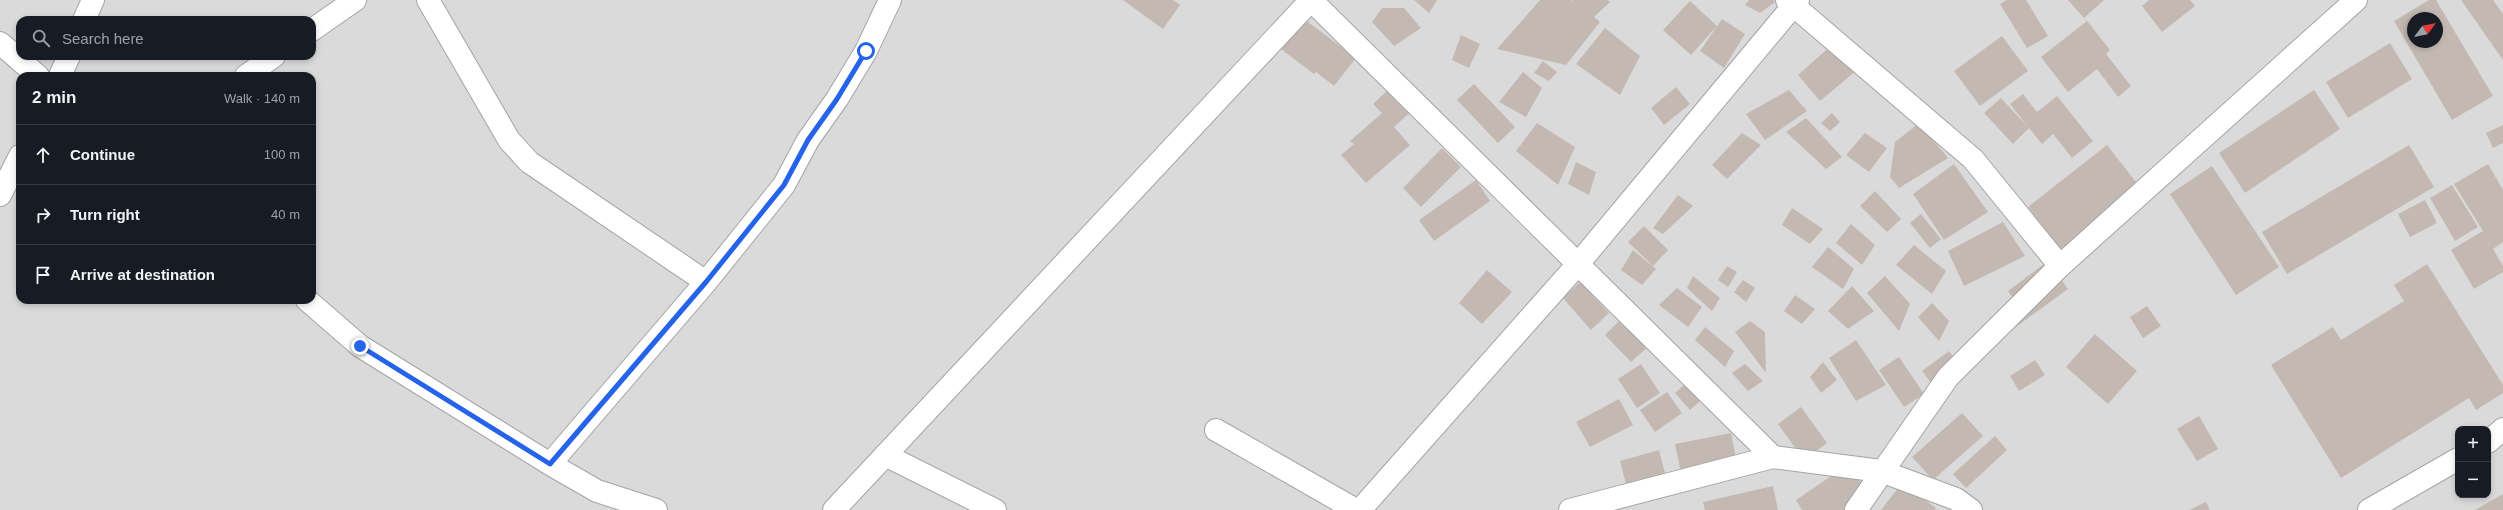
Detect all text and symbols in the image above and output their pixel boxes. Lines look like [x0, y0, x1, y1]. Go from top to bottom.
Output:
north arrow [2407, 12, 2443, 48]
search box [16, 16, 316, 60]
icon: search [30, 27, 52, 49]
text: Search here [62, 30, 144, 47]
route start [857, 42, 875, 60]
text: 2 min [32, 88, 76, 107]
text: Walk · 140 m [224, 91, 300, 106]
icon: ahead [32, 144, 54, 166]
text: Continue [70, 146, 135, 163]
text: 100 m [264, 147, 300, 162]
icon: right [32, 204, 54, 226]
text: Turn right [70, 206, 140, 223]
text: 40 m [271, 207, 300, 222]
icon: arrive [32, 264, 54, 286]
text: Arrive at destination [70, 266, 215, 283]
route end [351, 337, 369, 355]
map controls [2455, 426, 2491, 498]
button: + [2455, 426, 2491, 462]
button: − [2455, 462, 2491, 498]

